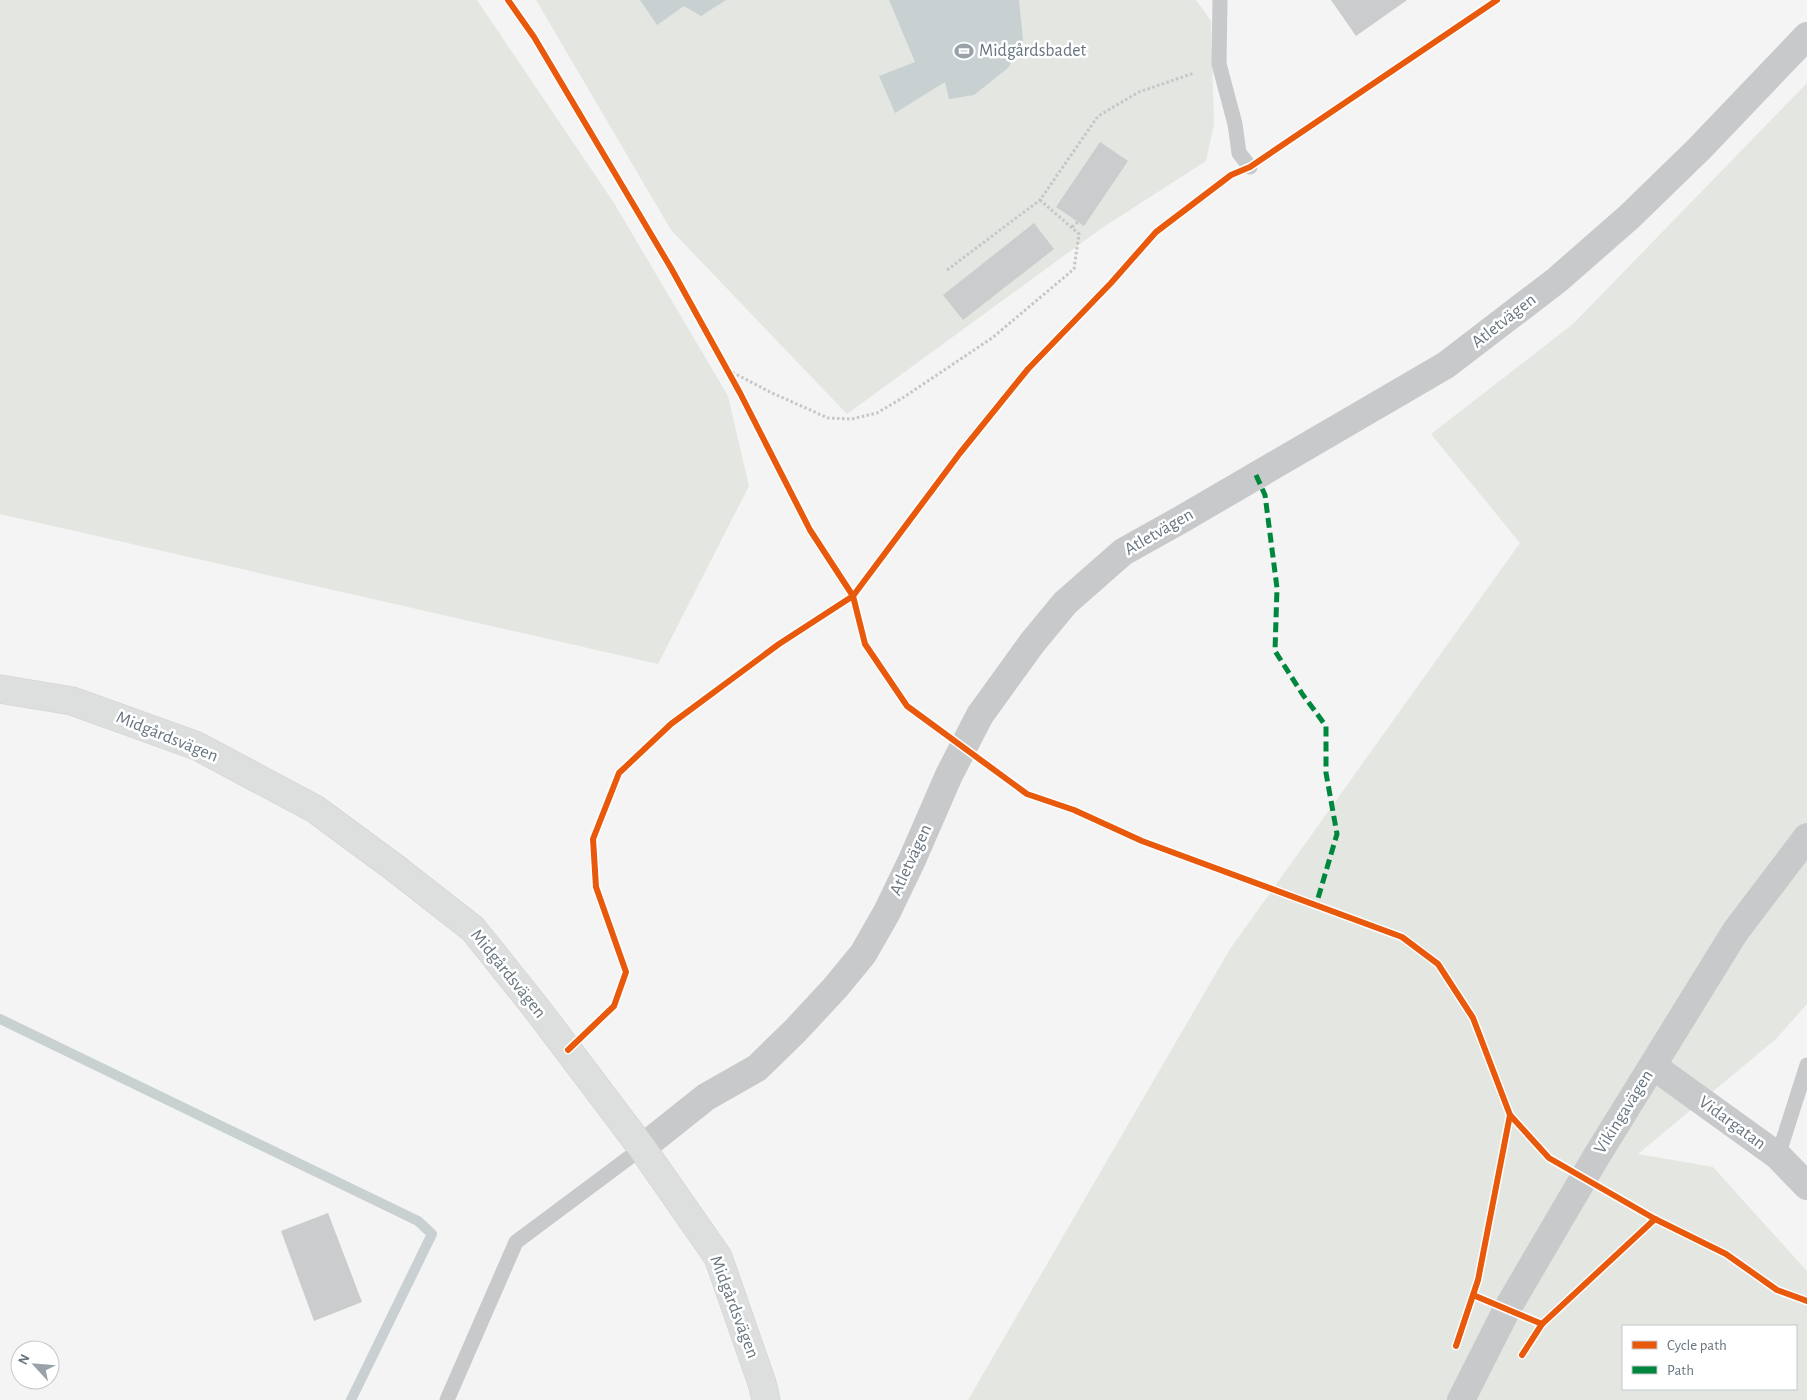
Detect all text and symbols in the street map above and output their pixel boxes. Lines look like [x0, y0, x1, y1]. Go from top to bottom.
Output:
sports icon: Midgårdsbadet [953, 40, 975, 62]
place label: Midgårdsbadet [979, 42, 1087, 60]
street label: Atletvägen [1468, 290, 1540, 352]
street label: Atletvägen [1121, 505, 1197, 559]
street label: Midgårdsvägen [113, 708, 221, 766]
street label: Atletvägen [887, 822, 935, 898]
street label: Midgårdsvägen [467, 926, 549, 1022]
street label: Vikingavägen [1591, 1067, 1657, 1157]
street label: Vidargatan [1695, 1093, 1769, 1153]
street label: Midgårdsvägen [706, 1253, 762, 1361]
legend [1622, 1325, 1797, 1390]
text: Cycle path [1667, 1338, 1727, 1353]
north arrow [10, 1340, 60, 1390]
text: N [16, 1352, 33, 1367]
text: Path [1667, 1363, 1694, 1378]

